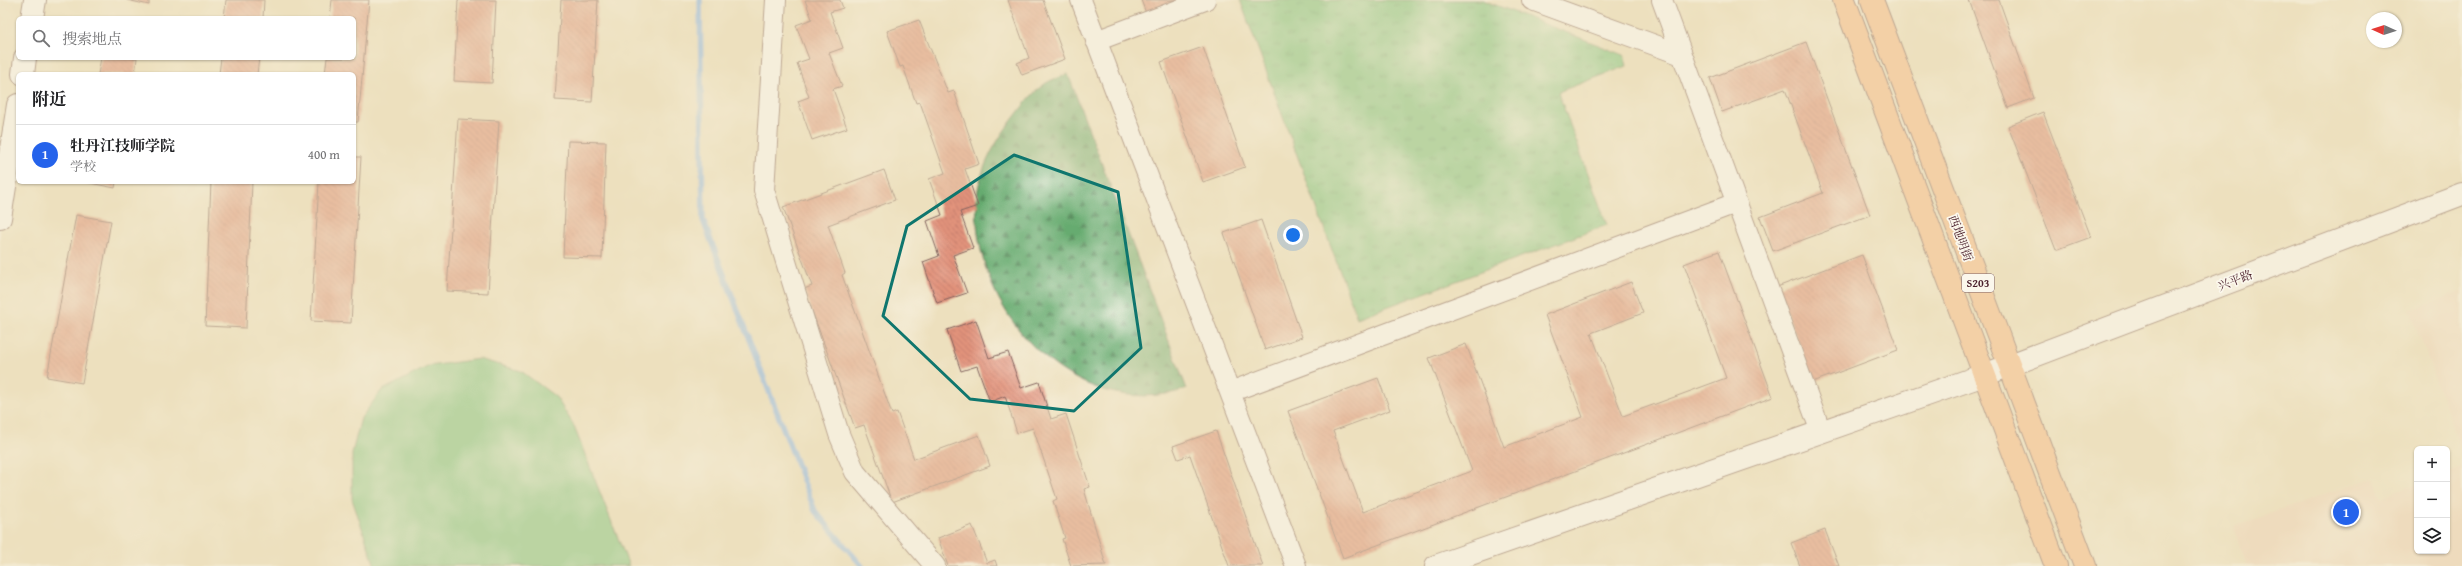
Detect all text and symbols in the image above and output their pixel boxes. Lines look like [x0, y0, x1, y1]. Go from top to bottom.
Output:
north arrow [2366, 12, 2402, 48]
search box [16, 16, 356, 60]
icon: search [30, 27, 52, 49]
text: 搜索地点 [62, 28, 122, 49]
text: 附近 [32, 86, 66, 111]
text: 牡丹江技师学院 [70, 135, 175, 156]
text: 1 [42, 145, 48, 164]
text: 400 m [308, 145, 340, 164]
text: 学校 [70, 157, 96, 176]
street label: 西地明街 [1945, 213, 1978, 264]
your location [1283, 225, 1303, 245]
street label: 兴平路 [2215, 266, 2255, 294]
road number: S203 [1962, 274, 1994, 292]
map controls [2414, 446, 2450, 554]
button: + [2414, 446, 2450, 482]
button: − [2414, 482, 2450, 518]
pin: 1 [2333, 497, 2359, 527]
button: layers [2414, 518, 2450, 554]

